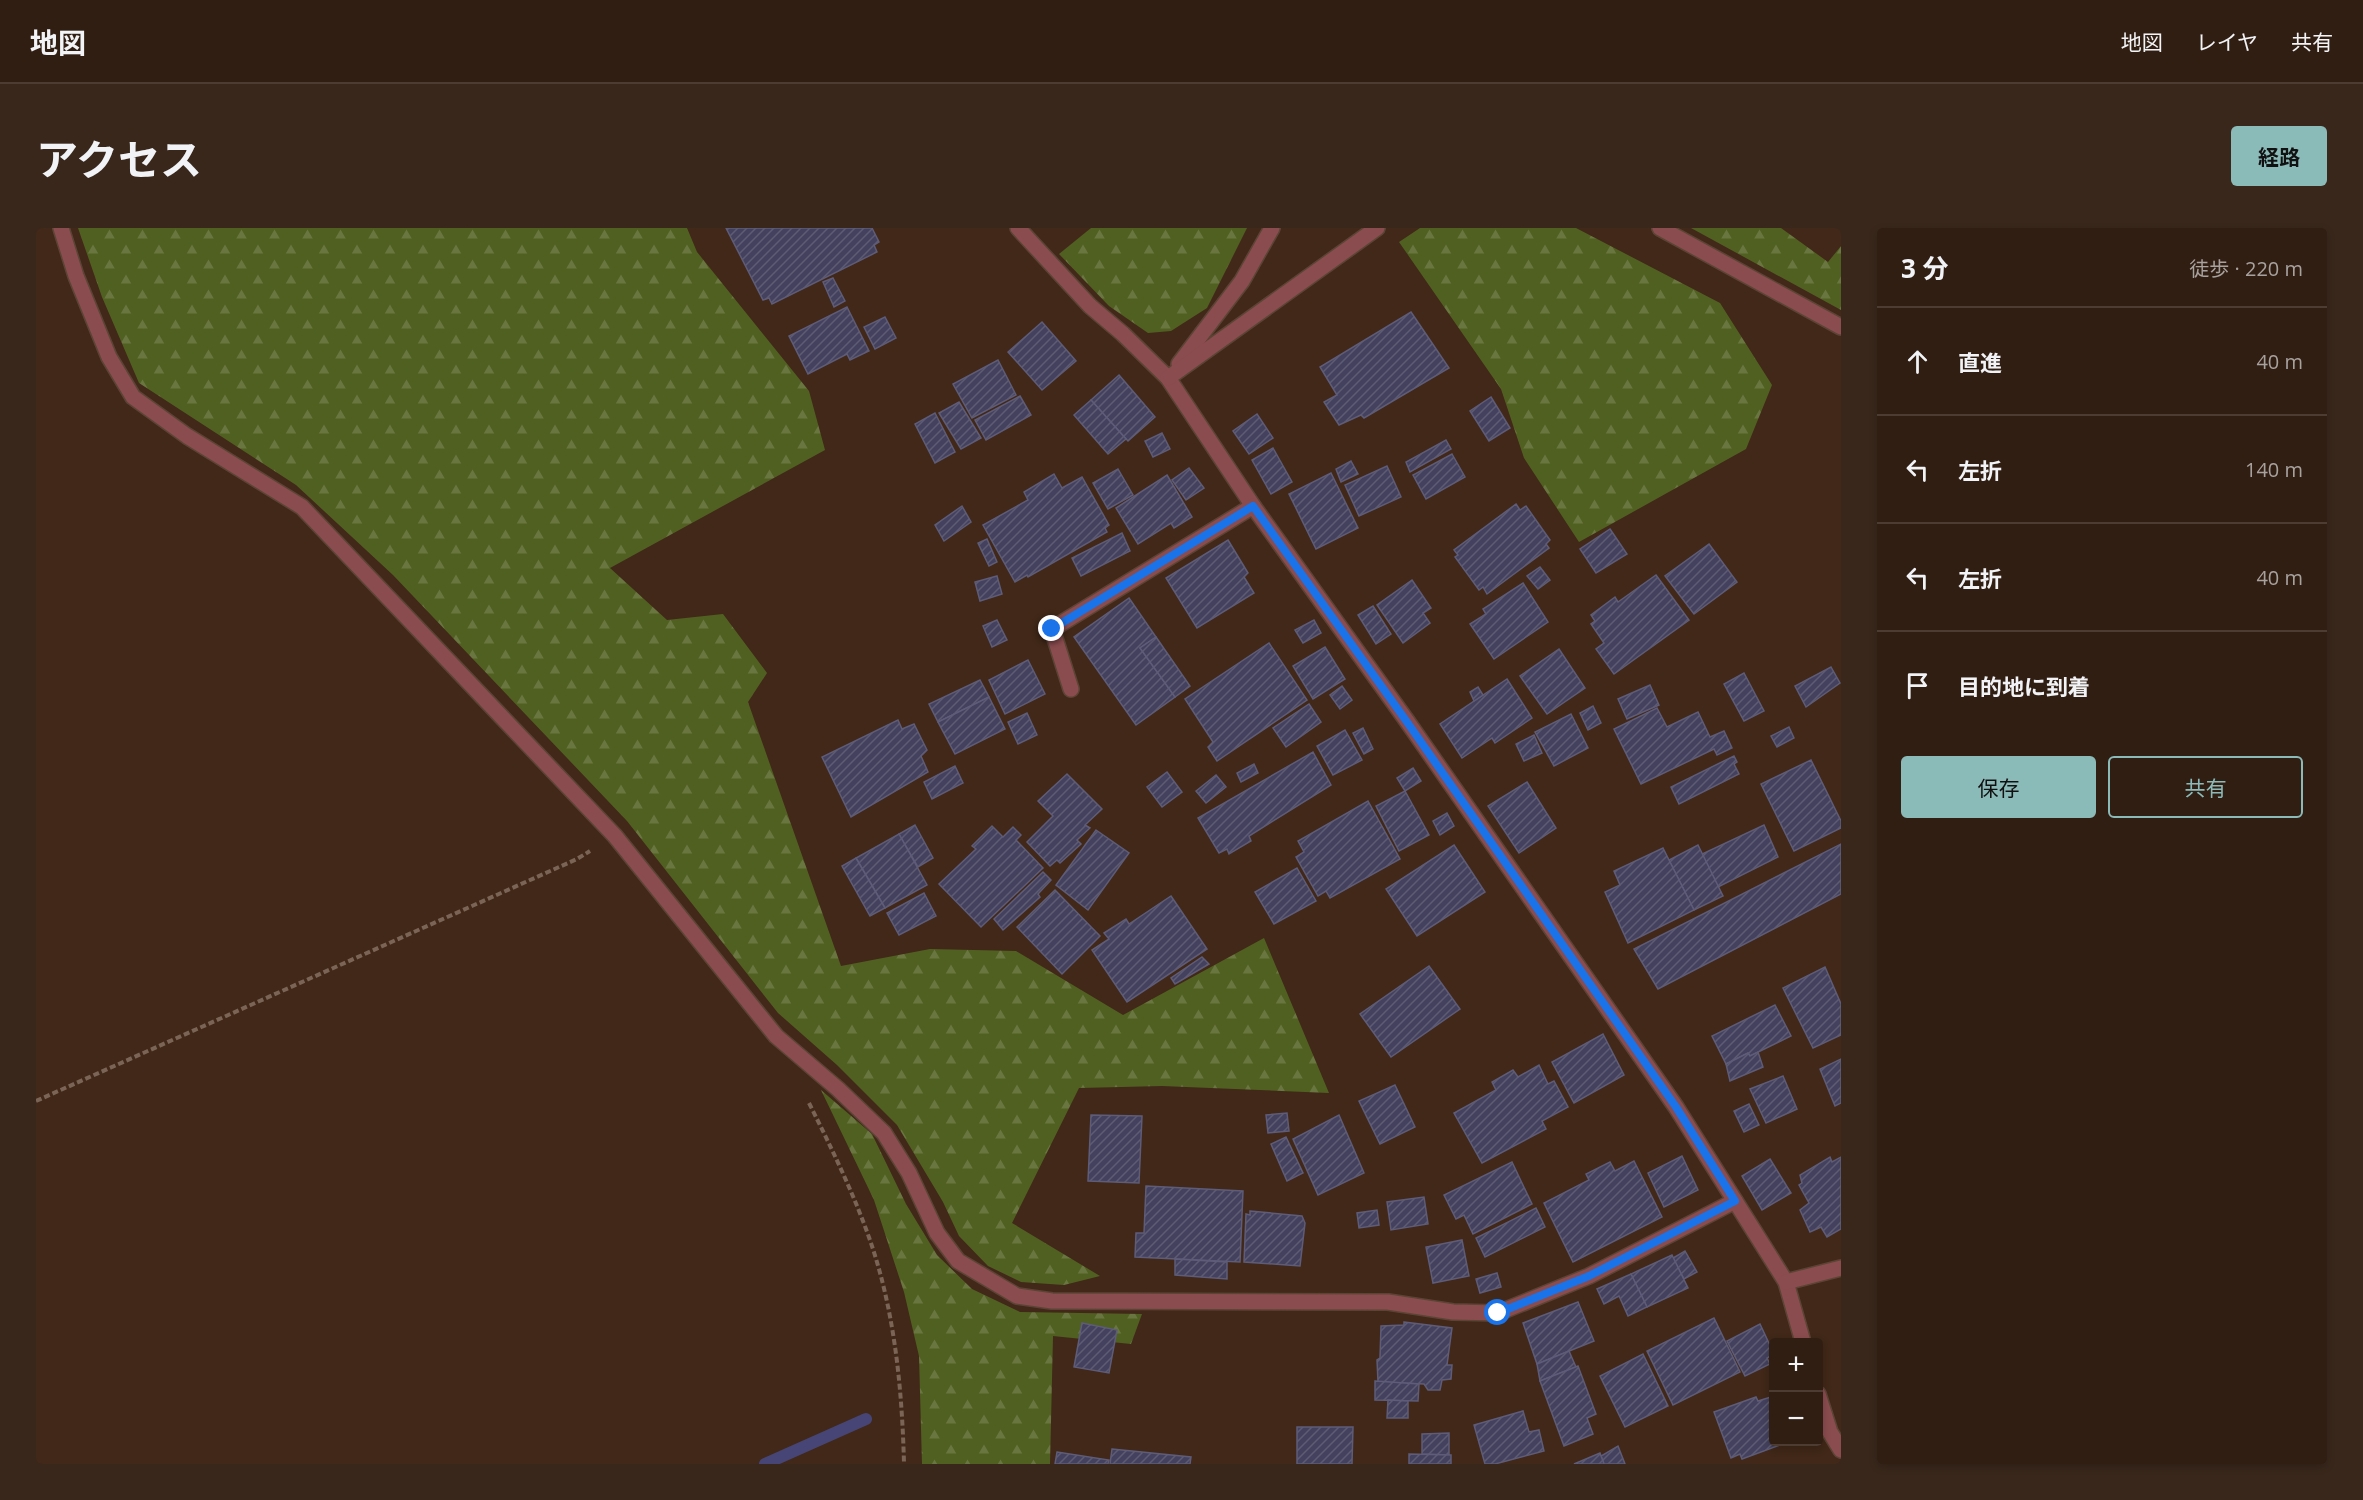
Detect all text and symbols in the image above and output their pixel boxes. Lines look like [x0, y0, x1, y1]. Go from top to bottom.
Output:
text: 地図 [30, 23, 86, 61]
text: 地図 [2121, 28, 2163, 56]
text: レイヤ [2196, 28, 2258, 56]
text: 共有 [2291, 28, 2333, 56]
button: 経路 [2231, 126, 2327, 186]
text: アクセス [36, 130, 202, 187]
text: 3 分 [1901, 250, 1949, 286]
text: 徒歩 · 220 m [2189, 255, 2303, 282]
icon: ahead [1901, 345, 1934, 378]
text: 直進 [1958, 347, 2002, 377]
text: 40 m [2256, 348, 2303, 375]
icon: left [1901, 453, 1934, 486]
text: 左折 [1958, 455, 2002, 485]
text: 140 m [2245, 456, 2303, 483]
icon: left [1901, 561, 1934, 594]
text: 左折 [1958, 563, 2002, 593]
text: 40 m [2256, 564, 2303, 591]
route end [1038, 615, 1064, 641]
icon: arrive [1901, 669, 1934, 702]
text: 目的地に到着 [1958, 671, 2090, 701]
button: 保存 [1901, 756, 2096, 818]
button: 共有 [2108, 756, 2303, 818]
route start [1484, 1299, 1510, 1325]
map controls [1769, 1338, 1823, 1446]
button: + [1769, 1338, 1823, 1392]
button: − [1769, 1392, 1823, 1446]

